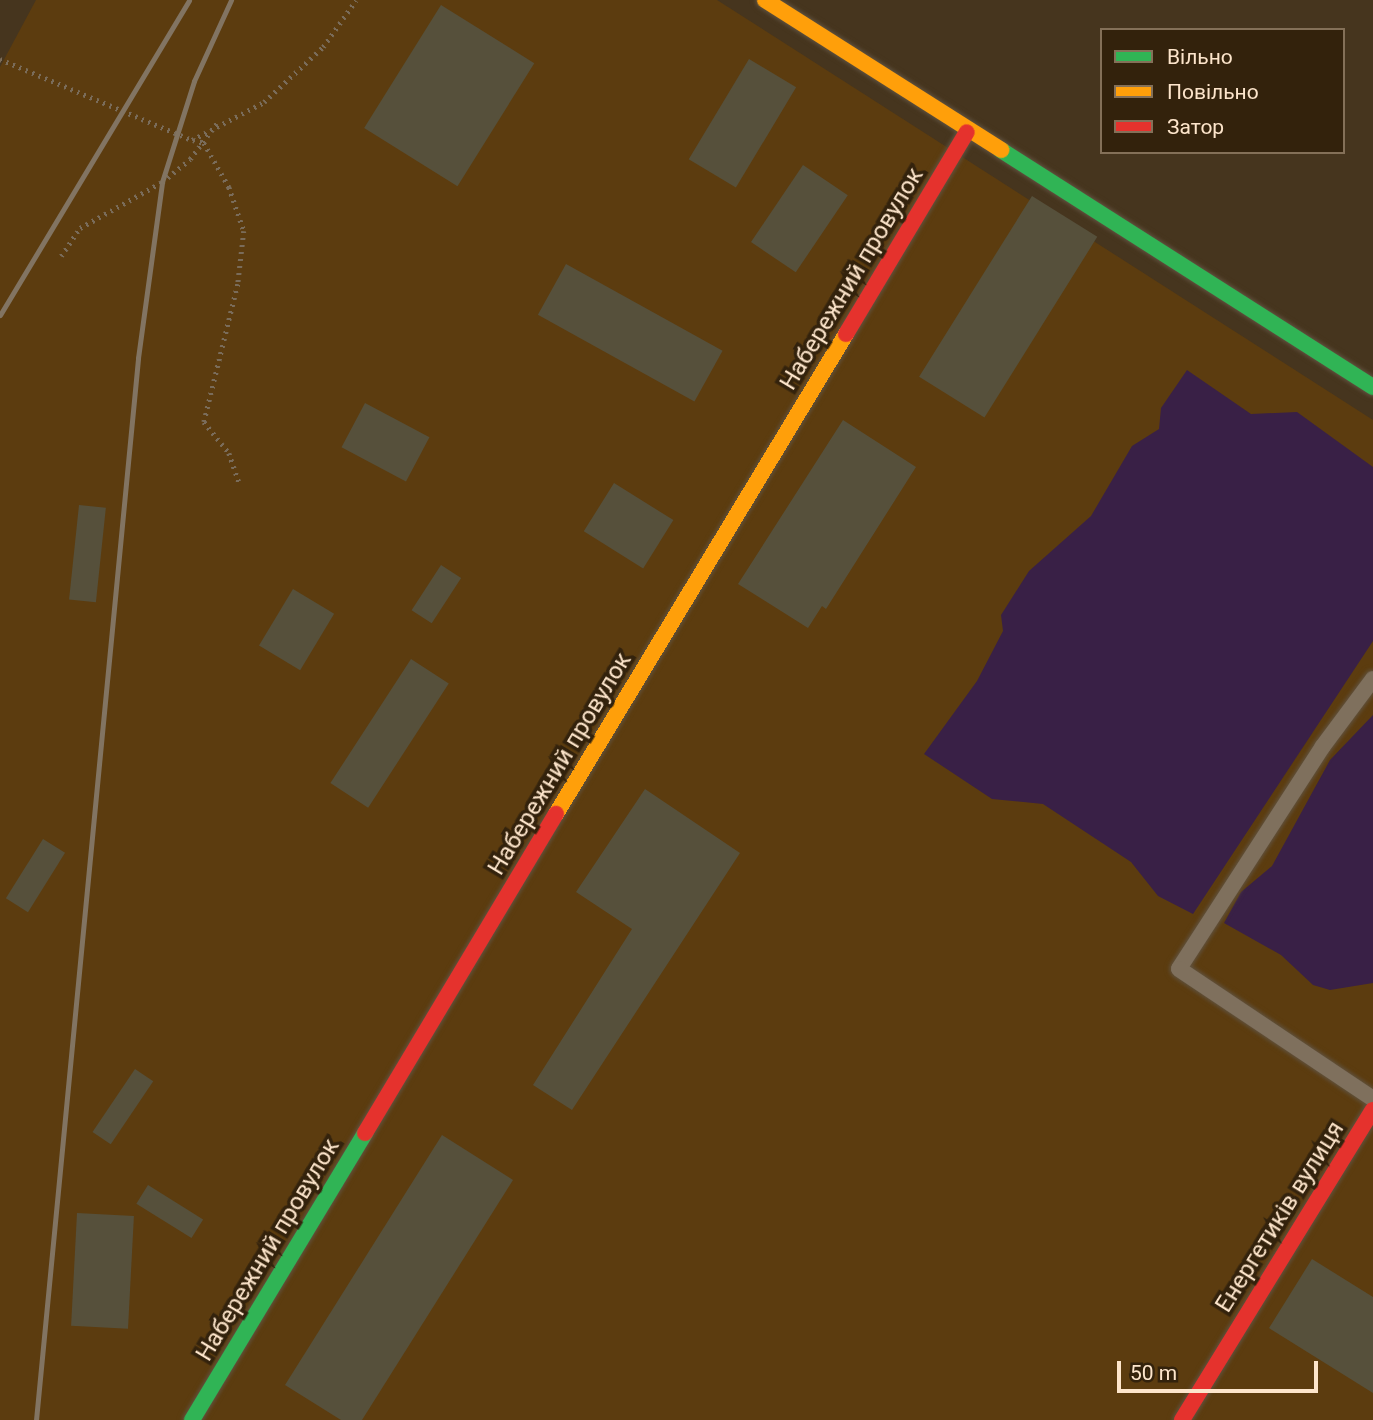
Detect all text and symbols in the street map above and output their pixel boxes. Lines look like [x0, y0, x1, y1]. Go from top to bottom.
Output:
legend [1100, 28, 1345, 154]
text: Вільно [1167, 45, 1233, 69]
text: Повільно [1167, 80, 1259, 104]
text: Затор [1167, 115, 1224, 139]
street label: Набережний провулок [774, 163, 930, 395]
street label: Набережний провулок [482, 648, 638, 880]
street label: Енергетиків вулиця [1210, 1116, 1350, 1318]
street label: Набережний провулок [190, 1134, 346, 1366]
scale bar [1121, 1346, 1322, 1390]
text: 50 m [1130, 1361, 1177, 1385]

